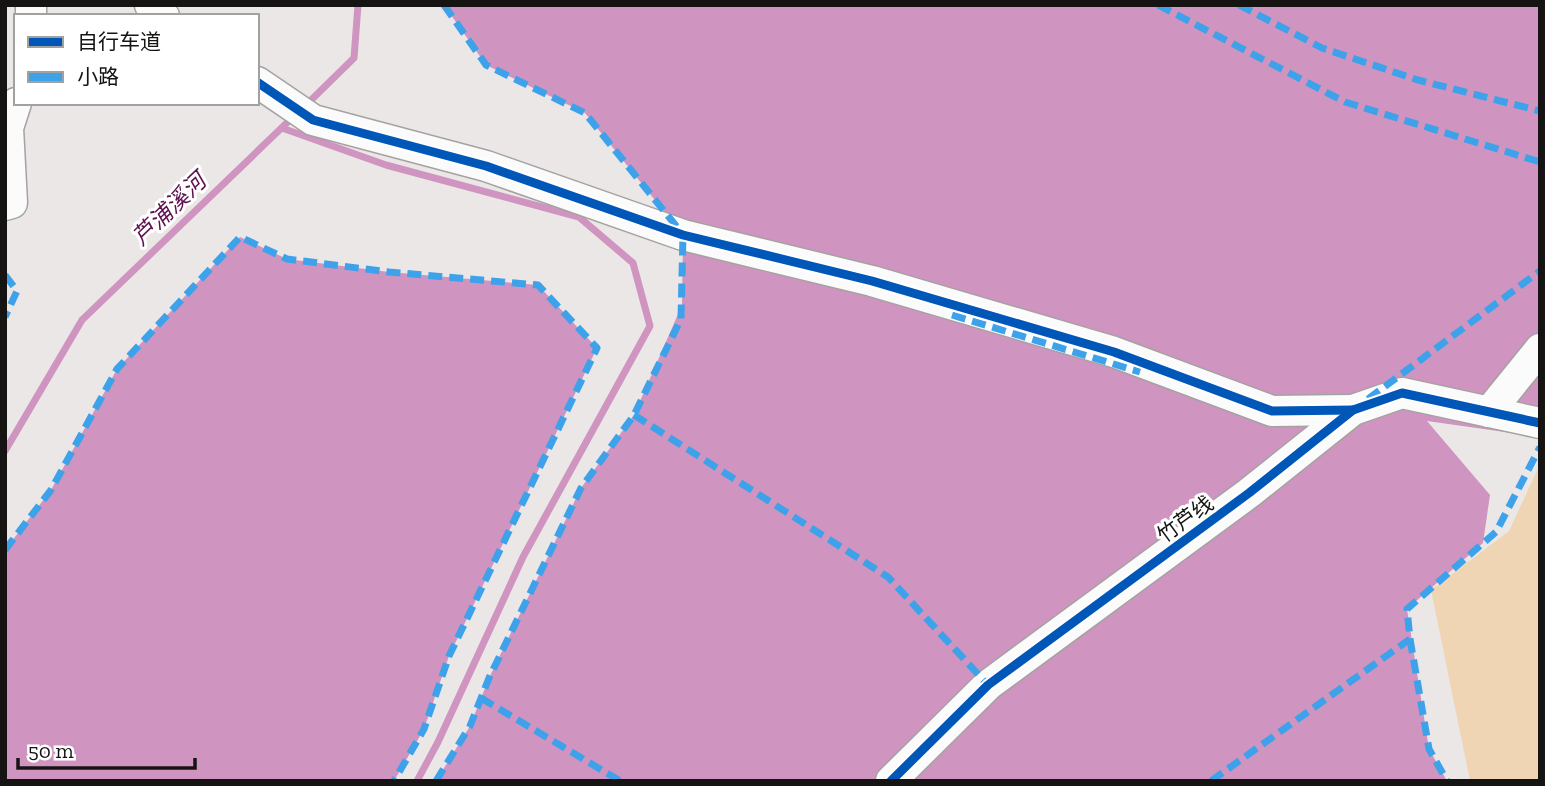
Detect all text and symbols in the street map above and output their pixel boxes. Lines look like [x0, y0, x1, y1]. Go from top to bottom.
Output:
legend [14, 14, 259, 105]
text: 自行车道 [77, 29, 161, 54]
text: 小路 [77, 64, 119, 89]
water label: 芦浦溪河 [126, 164, 215, 251]
street label: 竹芦线 [1152, 490, 1218, 548]
scale bar [18, 726, 194, 770]
text: 50 m [28, 738, 74, 763]

